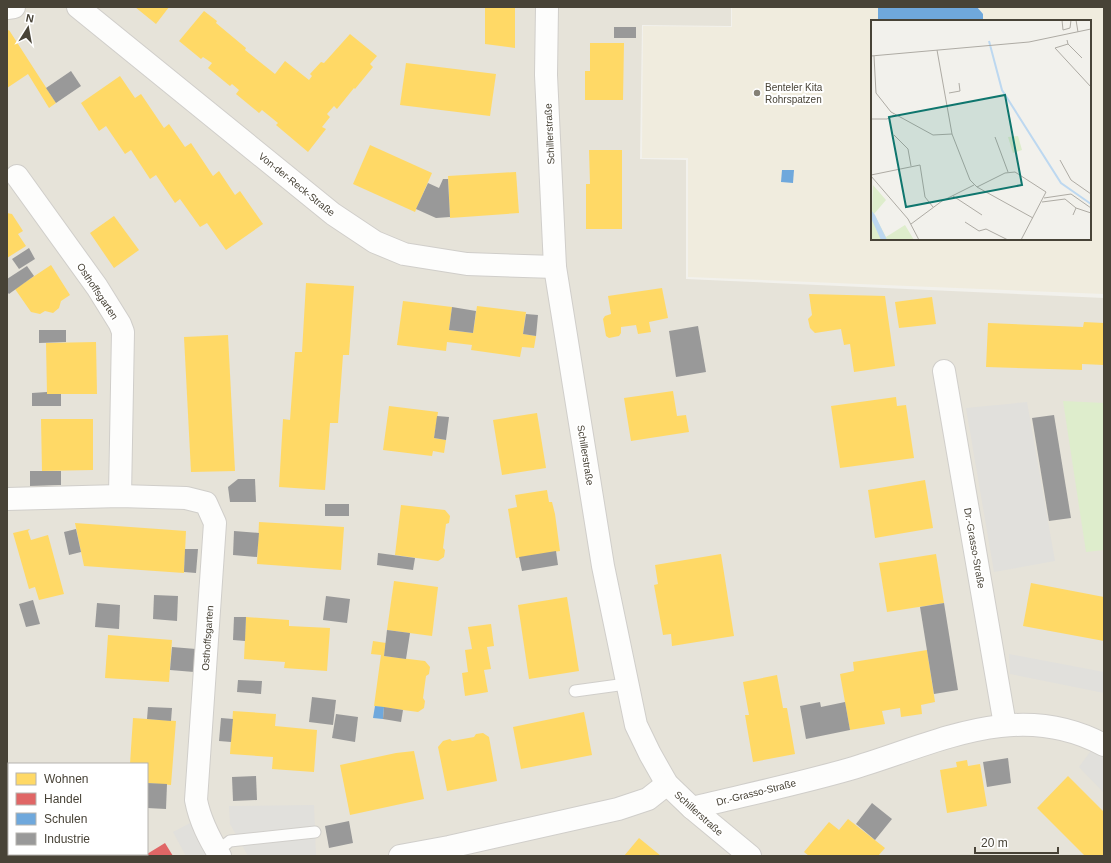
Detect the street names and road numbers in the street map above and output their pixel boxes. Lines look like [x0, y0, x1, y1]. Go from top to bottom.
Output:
street label: Schillerstraße [542, 103, 557, 165]
street label: Von-der-Reck-Straße [257, 150, 337, 219]
street label: Osthoffsgarten [75, 261, 120, 321]
street label: Schillerstraße [575, 424, 596, 487]
street label: Dr.-Grasso-Straße [962, 507, 987, 590]
street label: Osthoffsgarten [200, 605, 215, 671]
street label: Dr.-Grasso-Straße [715, 777, 797, 808]
street label: Schillerstraße [672, 789, 725, 838]

